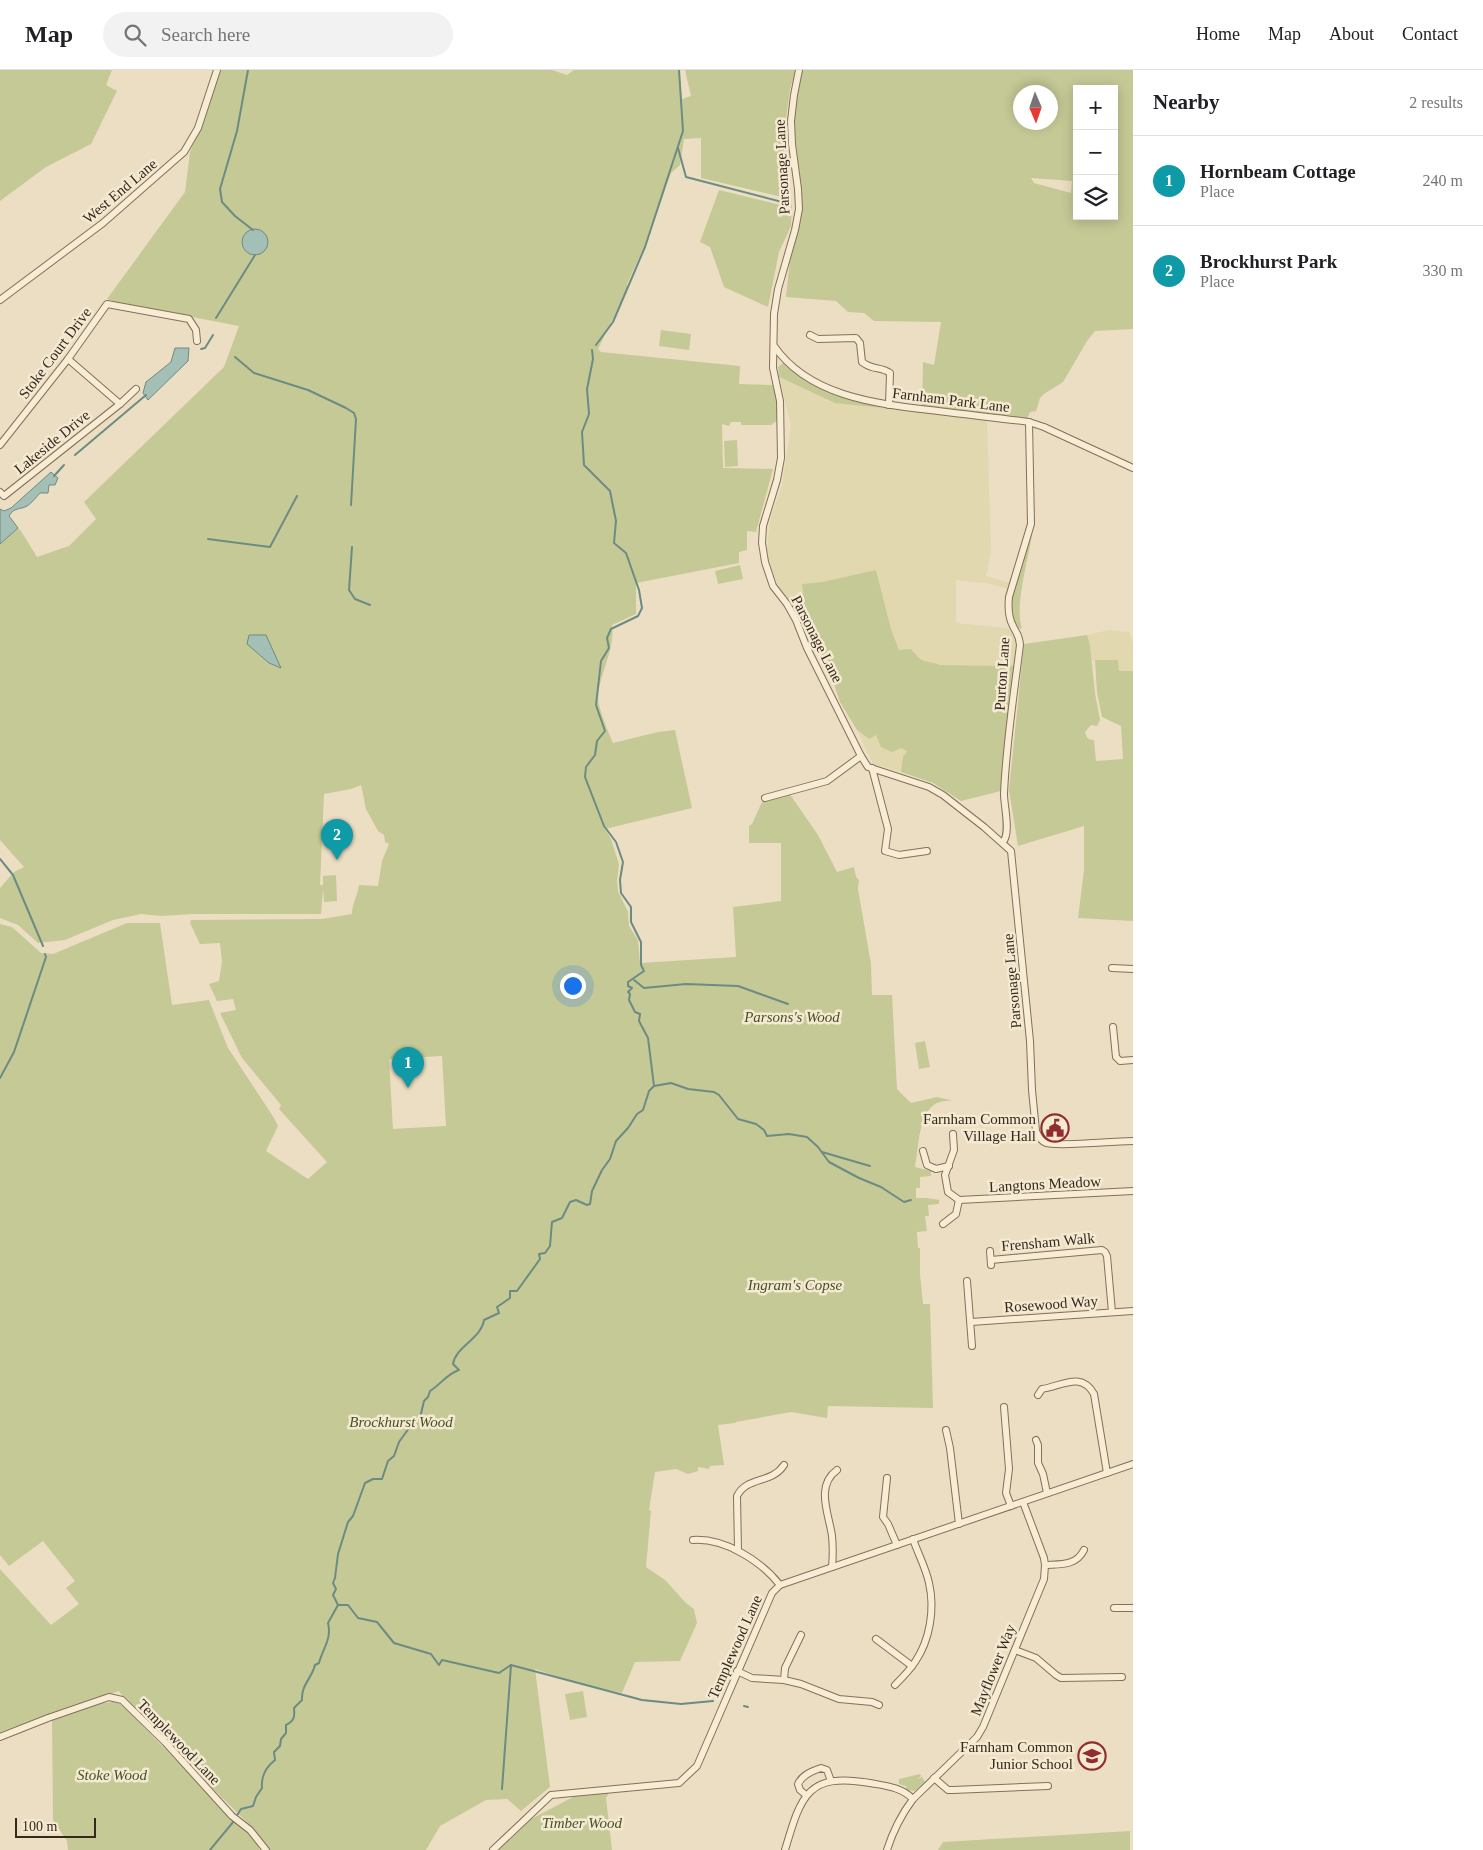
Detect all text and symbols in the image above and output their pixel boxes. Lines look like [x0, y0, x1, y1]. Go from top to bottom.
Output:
search box [103, 12, 453, 57]
text: Map [25, 21, 73, 47]
icon: search [121, 21, 149, 49]
text: Search here [161, 24, 250, 45]
text: Home [1196, 24, 1240, 44]
text: Map [1268, 24, 1301, 44]
text: About [1329, 24, 1374, 44]
text: Contact [1402, 24, 1458, 44]
north arrow [1013, 85, 1058, 130]
map controls [1073, 85, 1118, 220]
button: + [1073, 85, 1118, 130]
text: Nearby [1153, 90, 1220, 114]
text: 2 results [1409, 94, 1463, 111]
street label: Parsonage Lane [771, 119, 792, 215]
button: − [1073, 130, 1118, 175]
street label: West End Lane [80, 155, 160, 226]
text: Hornbeam Cottage [1200, 161, 1356, 182]
text: 1 [1165, 172, 1173, 189]
text: 240 m [1423, 172, 1463, 189]
button: layers [1073, 175, 1118, 220]
text: Place [1200, 183, 1235, 200]
text: Brockhurst Park [1200, 251, 1337, 272]
text: 2 [1165, 262, 1173, 279]
text: 330 m [1423, 262, 1463, 279]
text: Place [1200, 273, 1235, 290]
street label: Stoke Court Drive [16, 304, 95, 402]
street label: Farnham Park Lane [891, 385, 1011, 415]
street label: Lakeside Drive [11, 407, 93, 477]
street label: Parsonage Lane [788, 593, 846, 685]
street label: Purton Lane [991, 636, 1013, 711]
pin: 2 [321, 819, 353, 860]
street label: Parsonage Lane [1000, 932, 1024, 1029]
your location [560, 973, 586, 999]
park label: Parsons's Wood [743, 1009, 840, 1025]
pin: 1 [392, 1047, 424, 1088]
place label: Farnham Common Village Hall [923, 1111, 1036, 1144]
public building icon: Farnham Common Village Hall [1040, 1113, 1070, 1143]
street label: Langtons Meadow [989, 1173, 1102, 1195]
street label: Frensham Walk [1001, 1230, 1096, 1254]
park label: Ingram's Copse [747, 1277, 843, 1293]
street label: Rosewood Way [1004, 1293, 1099, 1315]
park label: Brockhurst Wood [349, 1414, 453, 1430]
street label: Templewood Lane [705, 1592, 765, 1701]
street label: Mayflower Way [967, 1621, 1019, 1718]
street label: Templewood Lane [134, 1696, 224, 1788]
place label: Farnham Common Junior School [960, 1739, 1073, 1772]
school or university icon: Farnham Common Junior School [1077, 1741, 1107, 1771]
park label: Stoke Wood [77, 1767, 147, 1783]
scale bar [15, 1815, 96, 1838]
park label: Timber Wood [542, 1815, 622, 1831]
text: 100 m [22, 1819, 57, 1834]

